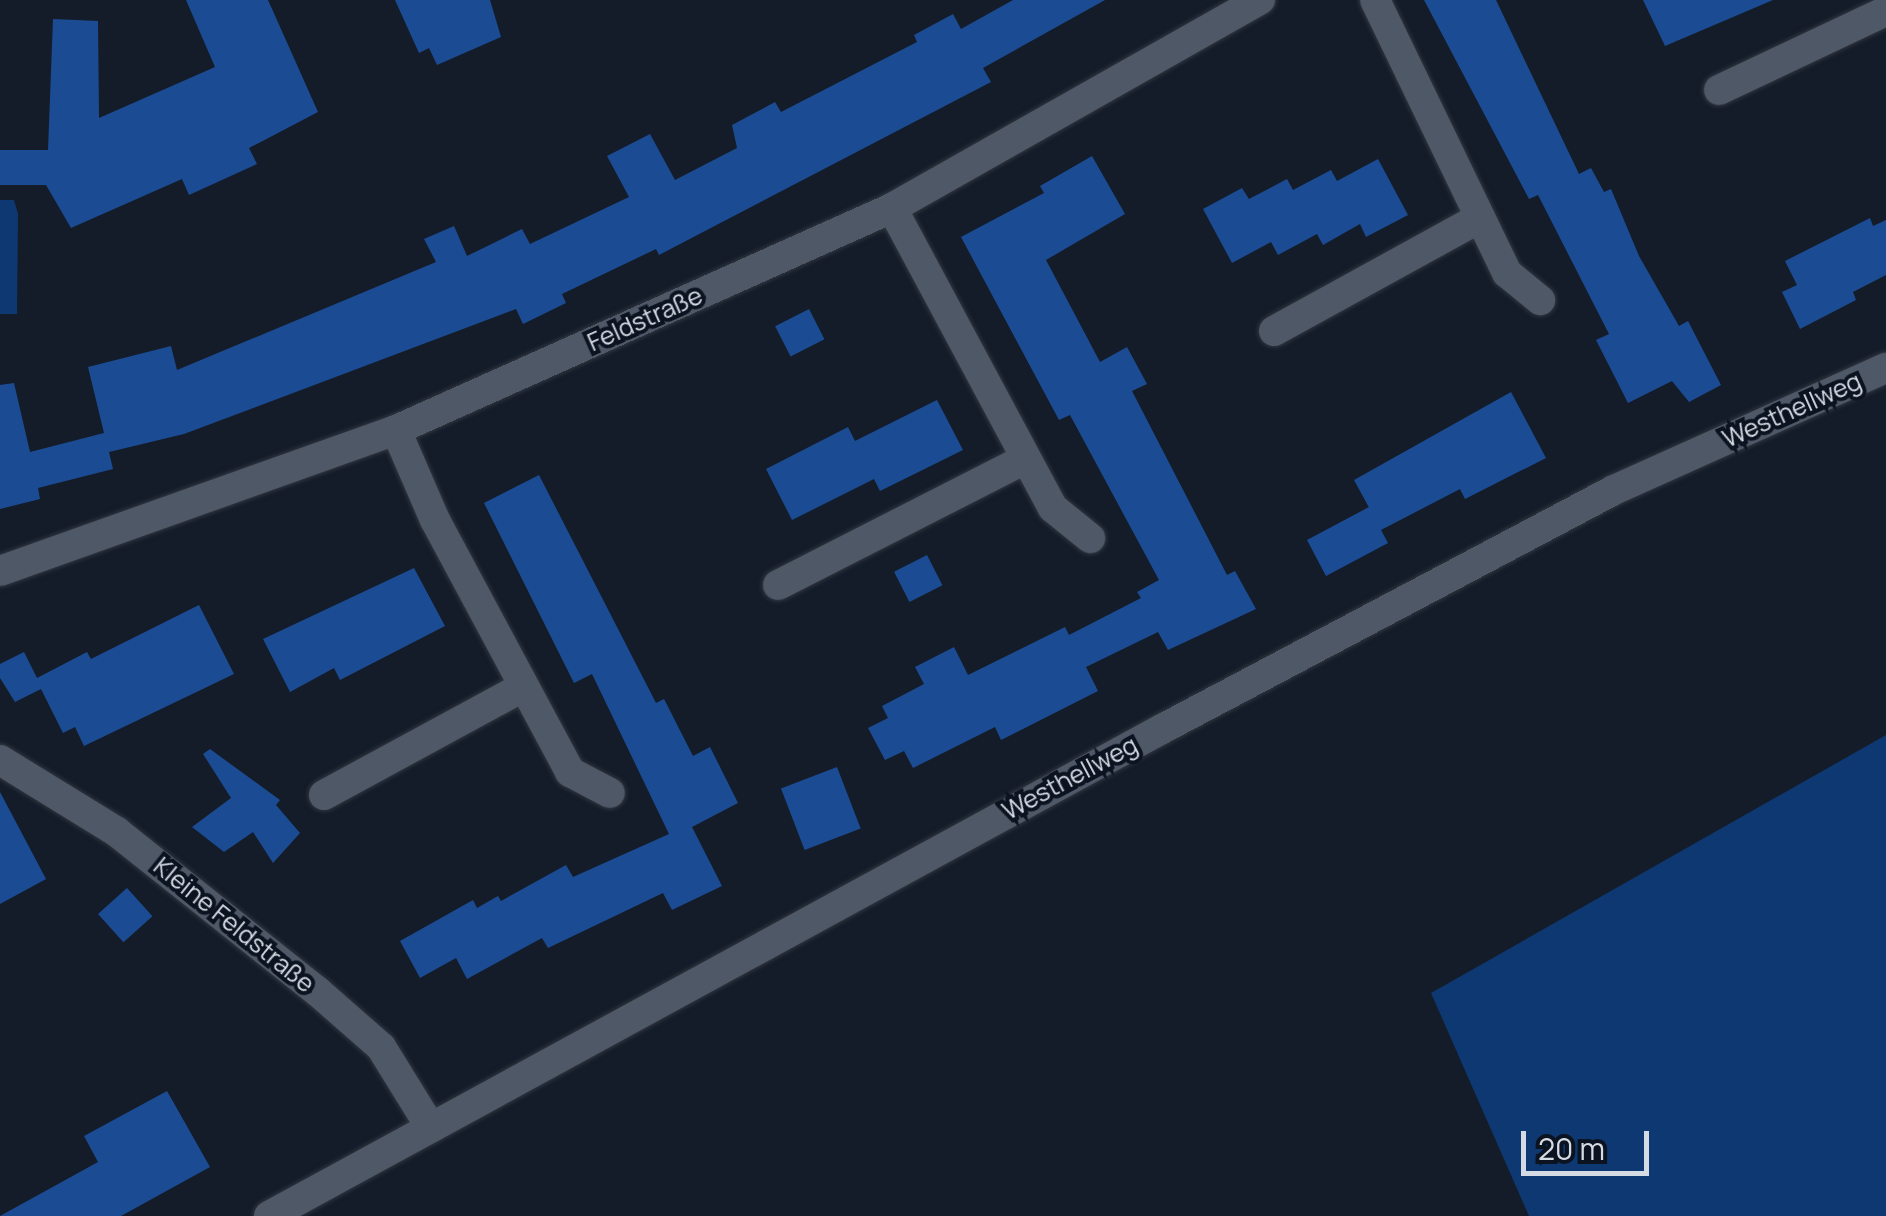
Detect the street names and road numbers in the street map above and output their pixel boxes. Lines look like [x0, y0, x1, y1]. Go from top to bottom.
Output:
street label: Feldstraße [583, 280, 707, 358]
street label: Westhellweg [1718, 366, 1866, 454]
street label: Westhellweg [997, 730, 1143, 826]
street label: Kleine Feldstraße [148, 851, 320, 999]

